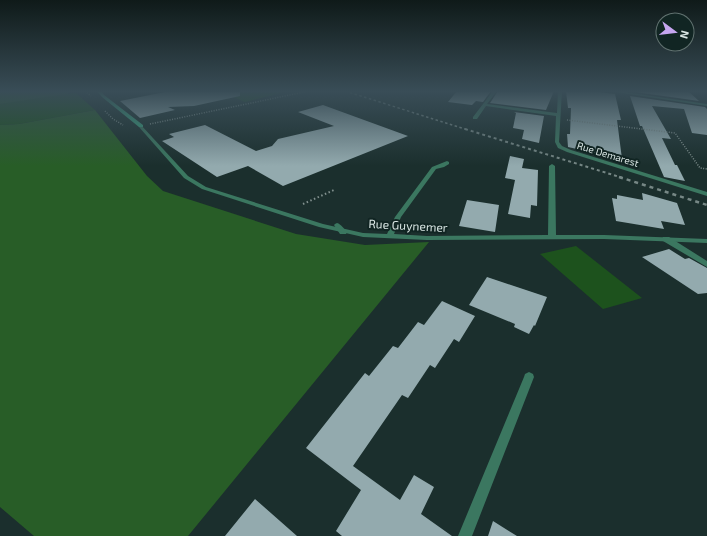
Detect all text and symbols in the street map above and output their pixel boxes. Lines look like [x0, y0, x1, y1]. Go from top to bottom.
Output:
north arrow [655, 12, 695, 52]
text: N [678, 29, 692, 40]
street label: Rue Demarest [576, 139, 640, 169]
street label: Rue Guynemer [368, 216, 448, 234]

